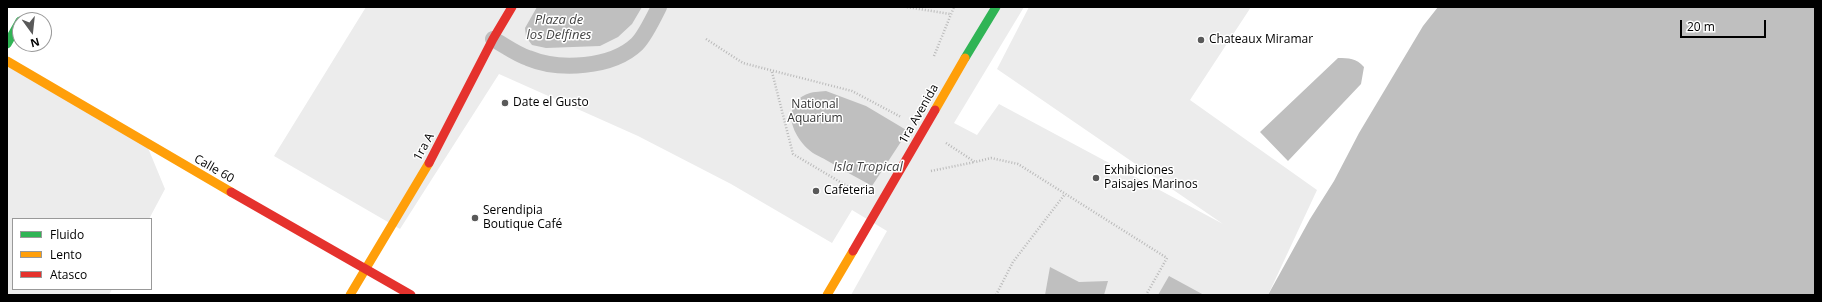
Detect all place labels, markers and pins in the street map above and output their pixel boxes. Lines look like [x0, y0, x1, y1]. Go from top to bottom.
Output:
place label: Chateaux Miramar [1209, 33, 1313, 47]
marker: Chateaux Miramar [1196, 35, 1206, 45]
place label: Date el Gusto [513, 96, 589, 110]
marker: Date el Gusto [500, 98, 510, 108]
place label: Exhibiciones Paisajes Marinos [1104, 164, 1198, 192]
marker: Exhibiciones Paisajes Marinos [1091, 173, 1101, 183]
place label: Cafeteria [824, 184, 875, 198]
marker: Cafeteria [811, 186, 821, 196]
place label: Serendipia Boutique Café [483, 204, 562, 232]
marker: Serendipia Boutique Café [470, 213, 480, 223]

